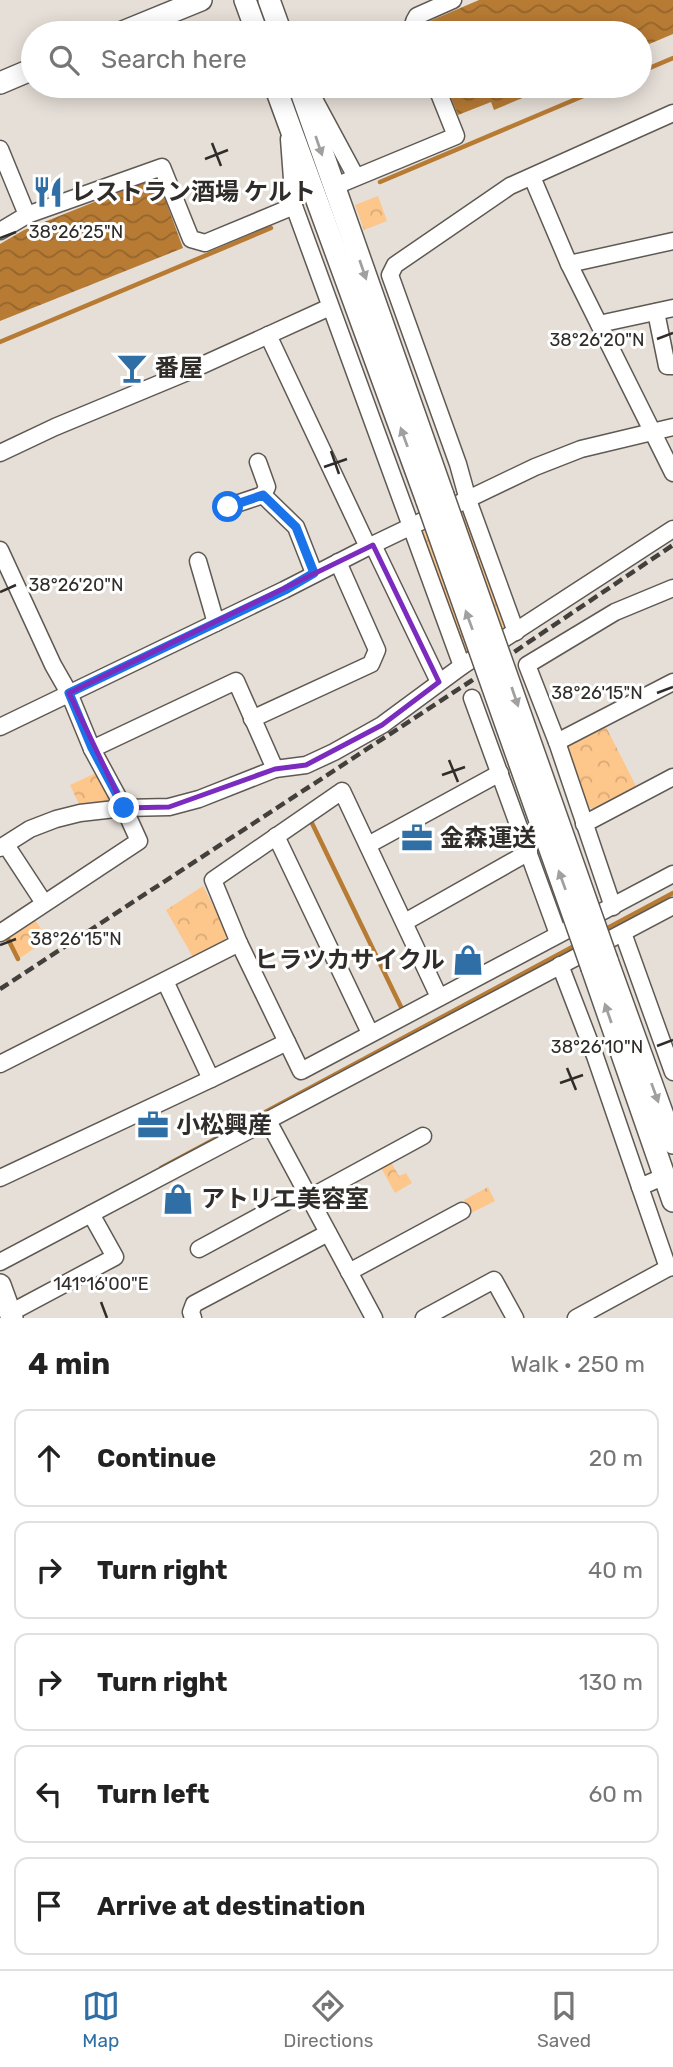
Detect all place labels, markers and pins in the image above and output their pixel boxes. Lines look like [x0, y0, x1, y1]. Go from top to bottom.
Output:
restaurant icon: レストラン酒場 ケルト [31, 175, 65, 209]
place label: レストラン酒場 ケルト [71, 178, 316, 206]
bar icon: 番屋 [115, 351, 149, 385]
place label: 番屋 [155, 354, 203, 382]
office icon: 金森運送 [400, 821, 434, 855]
place label: 金森運送 [440, 824, 536, 852]
shop icon: ヒラツカサイクル [451, 943, 485, 977]
place label: ヒラツカサイクル [254, 946, 445, 974]
office icon: 小松興産 [136, 1108, 170, 1142]
place label: 小松興産 [176, 1111, 272, 1139]
shop icon: アトリエ美容室 [161, 1182, 195, 1216]
place label: アトリエ美容室 [201, 1185, 369, 1213]

